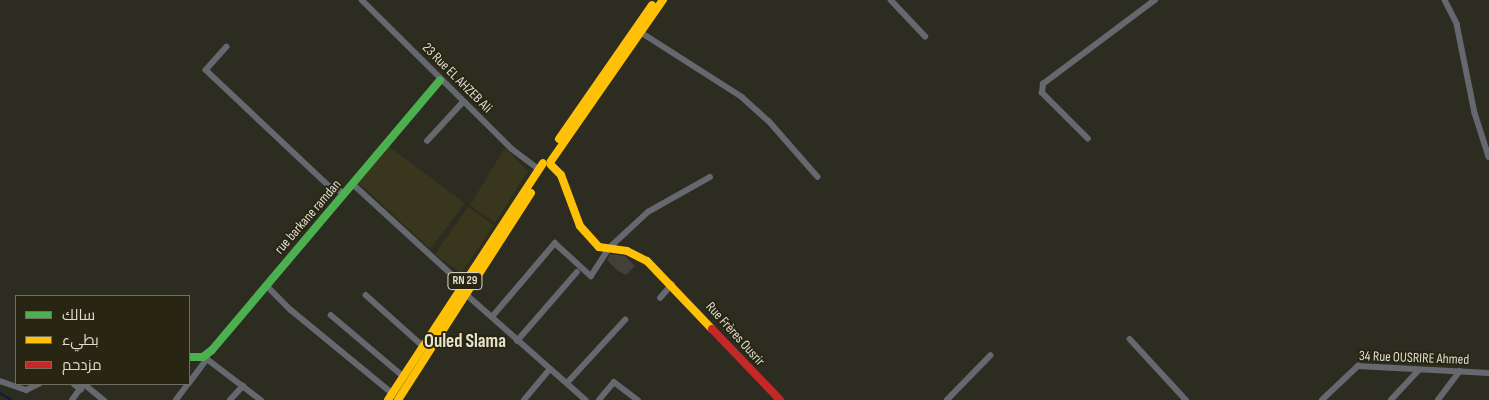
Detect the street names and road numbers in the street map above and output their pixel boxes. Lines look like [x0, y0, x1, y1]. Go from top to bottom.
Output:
street label: 23 Rue EL AHZEB Ali [419, 40, 495, 116]
street label: rue barkane ramdan [271, 176, 345, 258]
road number: RN 29 [446, 272, 484, 290]
street label: Rue Frères Ousrir [702, 299, 768, 369]
street label: 34 Rue OUSRIRE Ahmed [1359, 348, 1469, 368]

